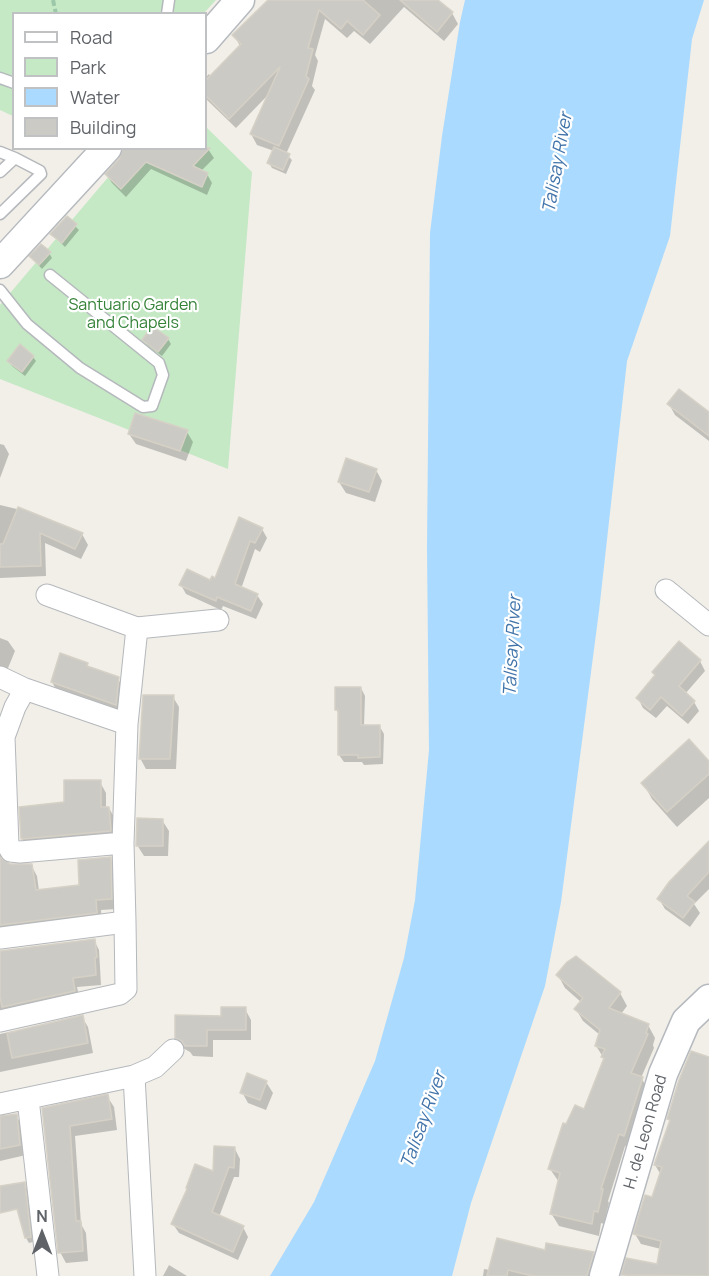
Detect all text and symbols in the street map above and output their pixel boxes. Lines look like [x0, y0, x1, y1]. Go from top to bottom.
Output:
legend [12, 12, 207, 150]
text: Road [70, 25, 113, 49]
text: Park [70, 55, 106, 79]
text: Water [70, 85, 120, 109]
water label: Talisay River [539, 111, 577, 215]
text: Building [70, 115, 136, 139]
park label: Santuario Garden and Chapels [68, 296, 198, 334]
water label: Talisay River [500, 595, 526, 697]
water label: Talisay River [397, 1069, 451, 1171]
street label: H. de Leon Road [621, 1073, 671, 1191]
north arrow [12, 1204, 72, 1264]
text: N [36, 1205, 48, 1227]

